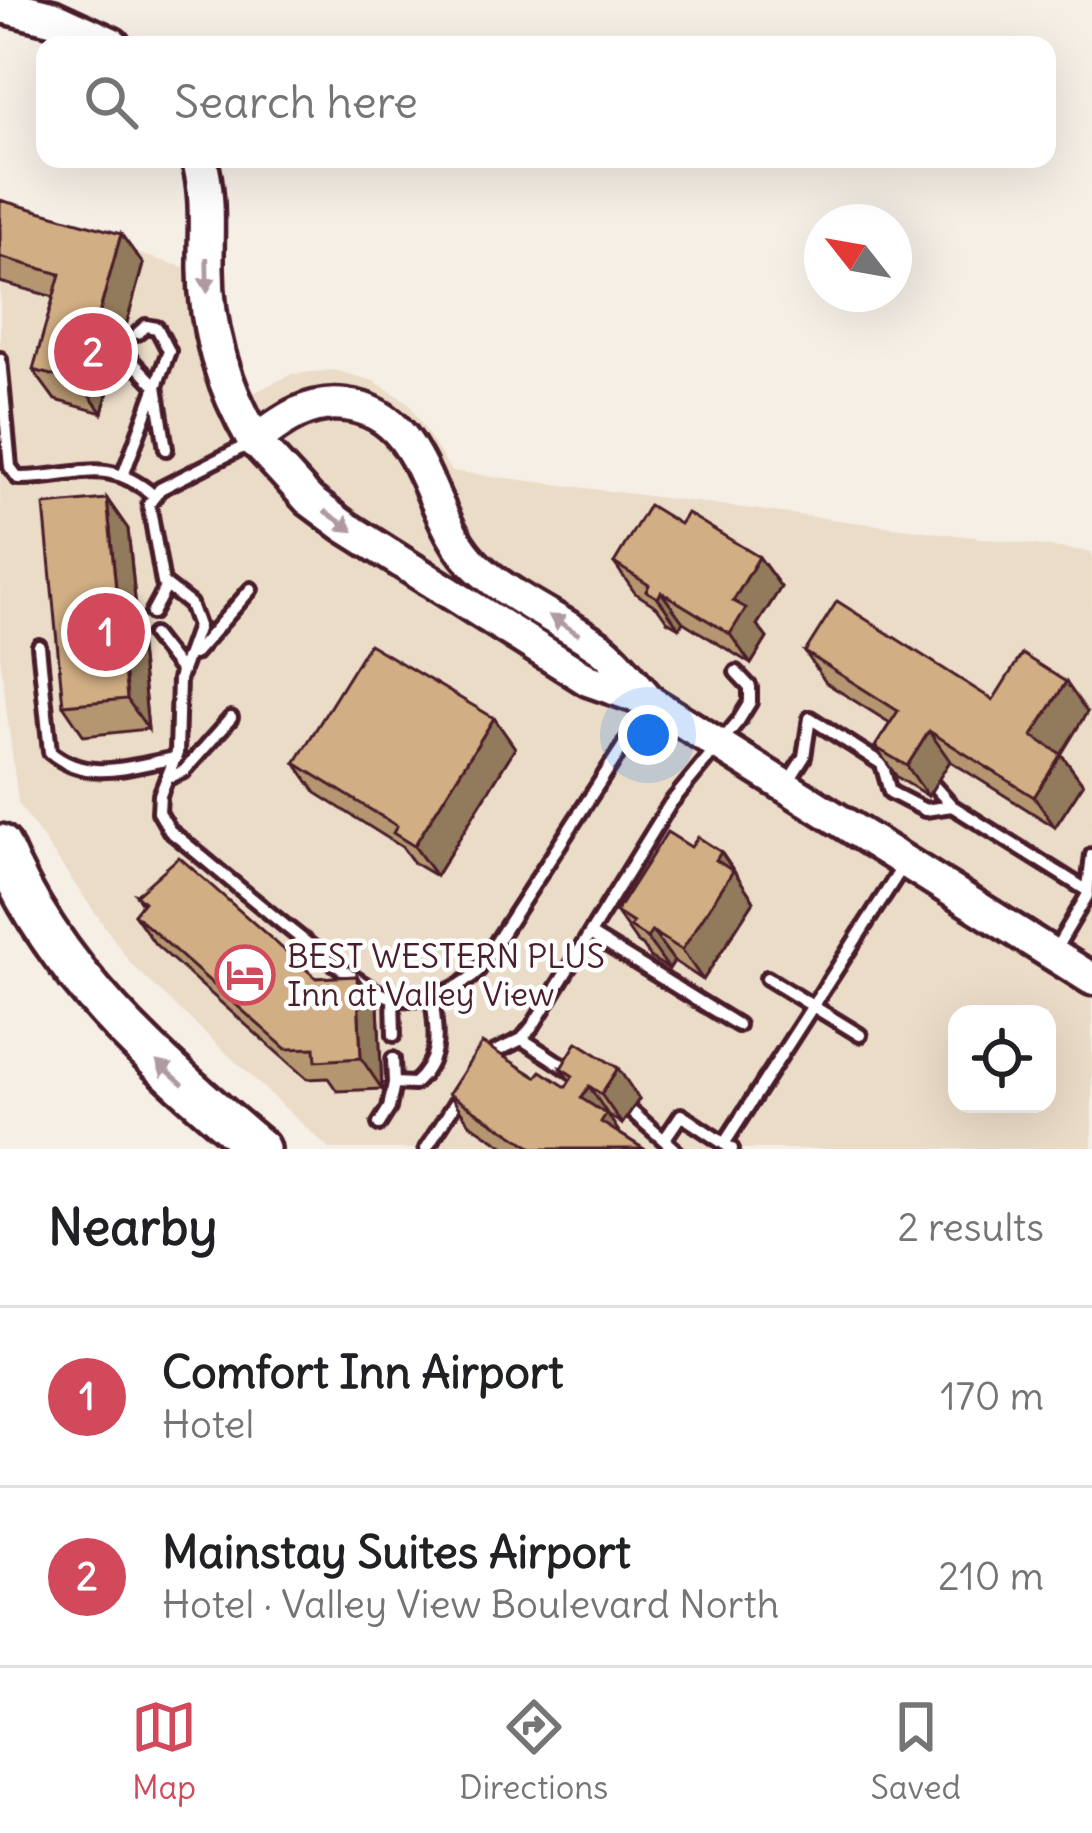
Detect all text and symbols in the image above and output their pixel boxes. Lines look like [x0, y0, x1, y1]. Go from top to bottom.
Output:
search box [36, 36, 1056, 168]
icon: search [78, 69, 144, 135]
text: Search here [174, 74, 418, 130]
north arrow [804, 204, 912, 312]
one-way arrow [197, 257, 216, 295]
pin: 2 [54, 307, 132, 397]
one-way arrow [323, 509, 355, 532]
pin: 1 [67, 587, 145, 677]
one-way arrow [548, 615, 581, 637]
your location [618, 705, 678, 765]
place label: BEST WESTERN PLUS Inn at Valley View [287, 935, 605, 1015]
hotel icon: BEST WESTERN PLUS Inn at Valley View [214, 944, 276, 1006]
map controls [948, 1005, 1056, 1113]
button: locate [948, 1005, 1056, 1113]
one-way arrow [156, 1060, 185, 1087]
text: Nearby [48, 1195, 217, 1259]
text: 2 results [897, 1203, 1044, 1252]
text: Comfort Inn Airport [162, 1344, 563, 1400]
text: 1 [79, 1372, 95, 1421]
text: 170 m [940, 1372, 1044, 1421]
text: Hotel [162, 1400, 254, 1449]
text: Mainstay Suites Airport [162, 1524, 631, 1580]
text: 2 [76, 1552, 98, 1601]
text: 210 m [938, 1552, 1044, 1601]
text: Hotel · Valley View Boulevard North [162, 1580, 779, 1629]
tab: Map [131, 1694, 197, 1808]
tab: Directions [459, 1694, 608, 1808]
tab: Saved [871, 1694, 961, 1808]

